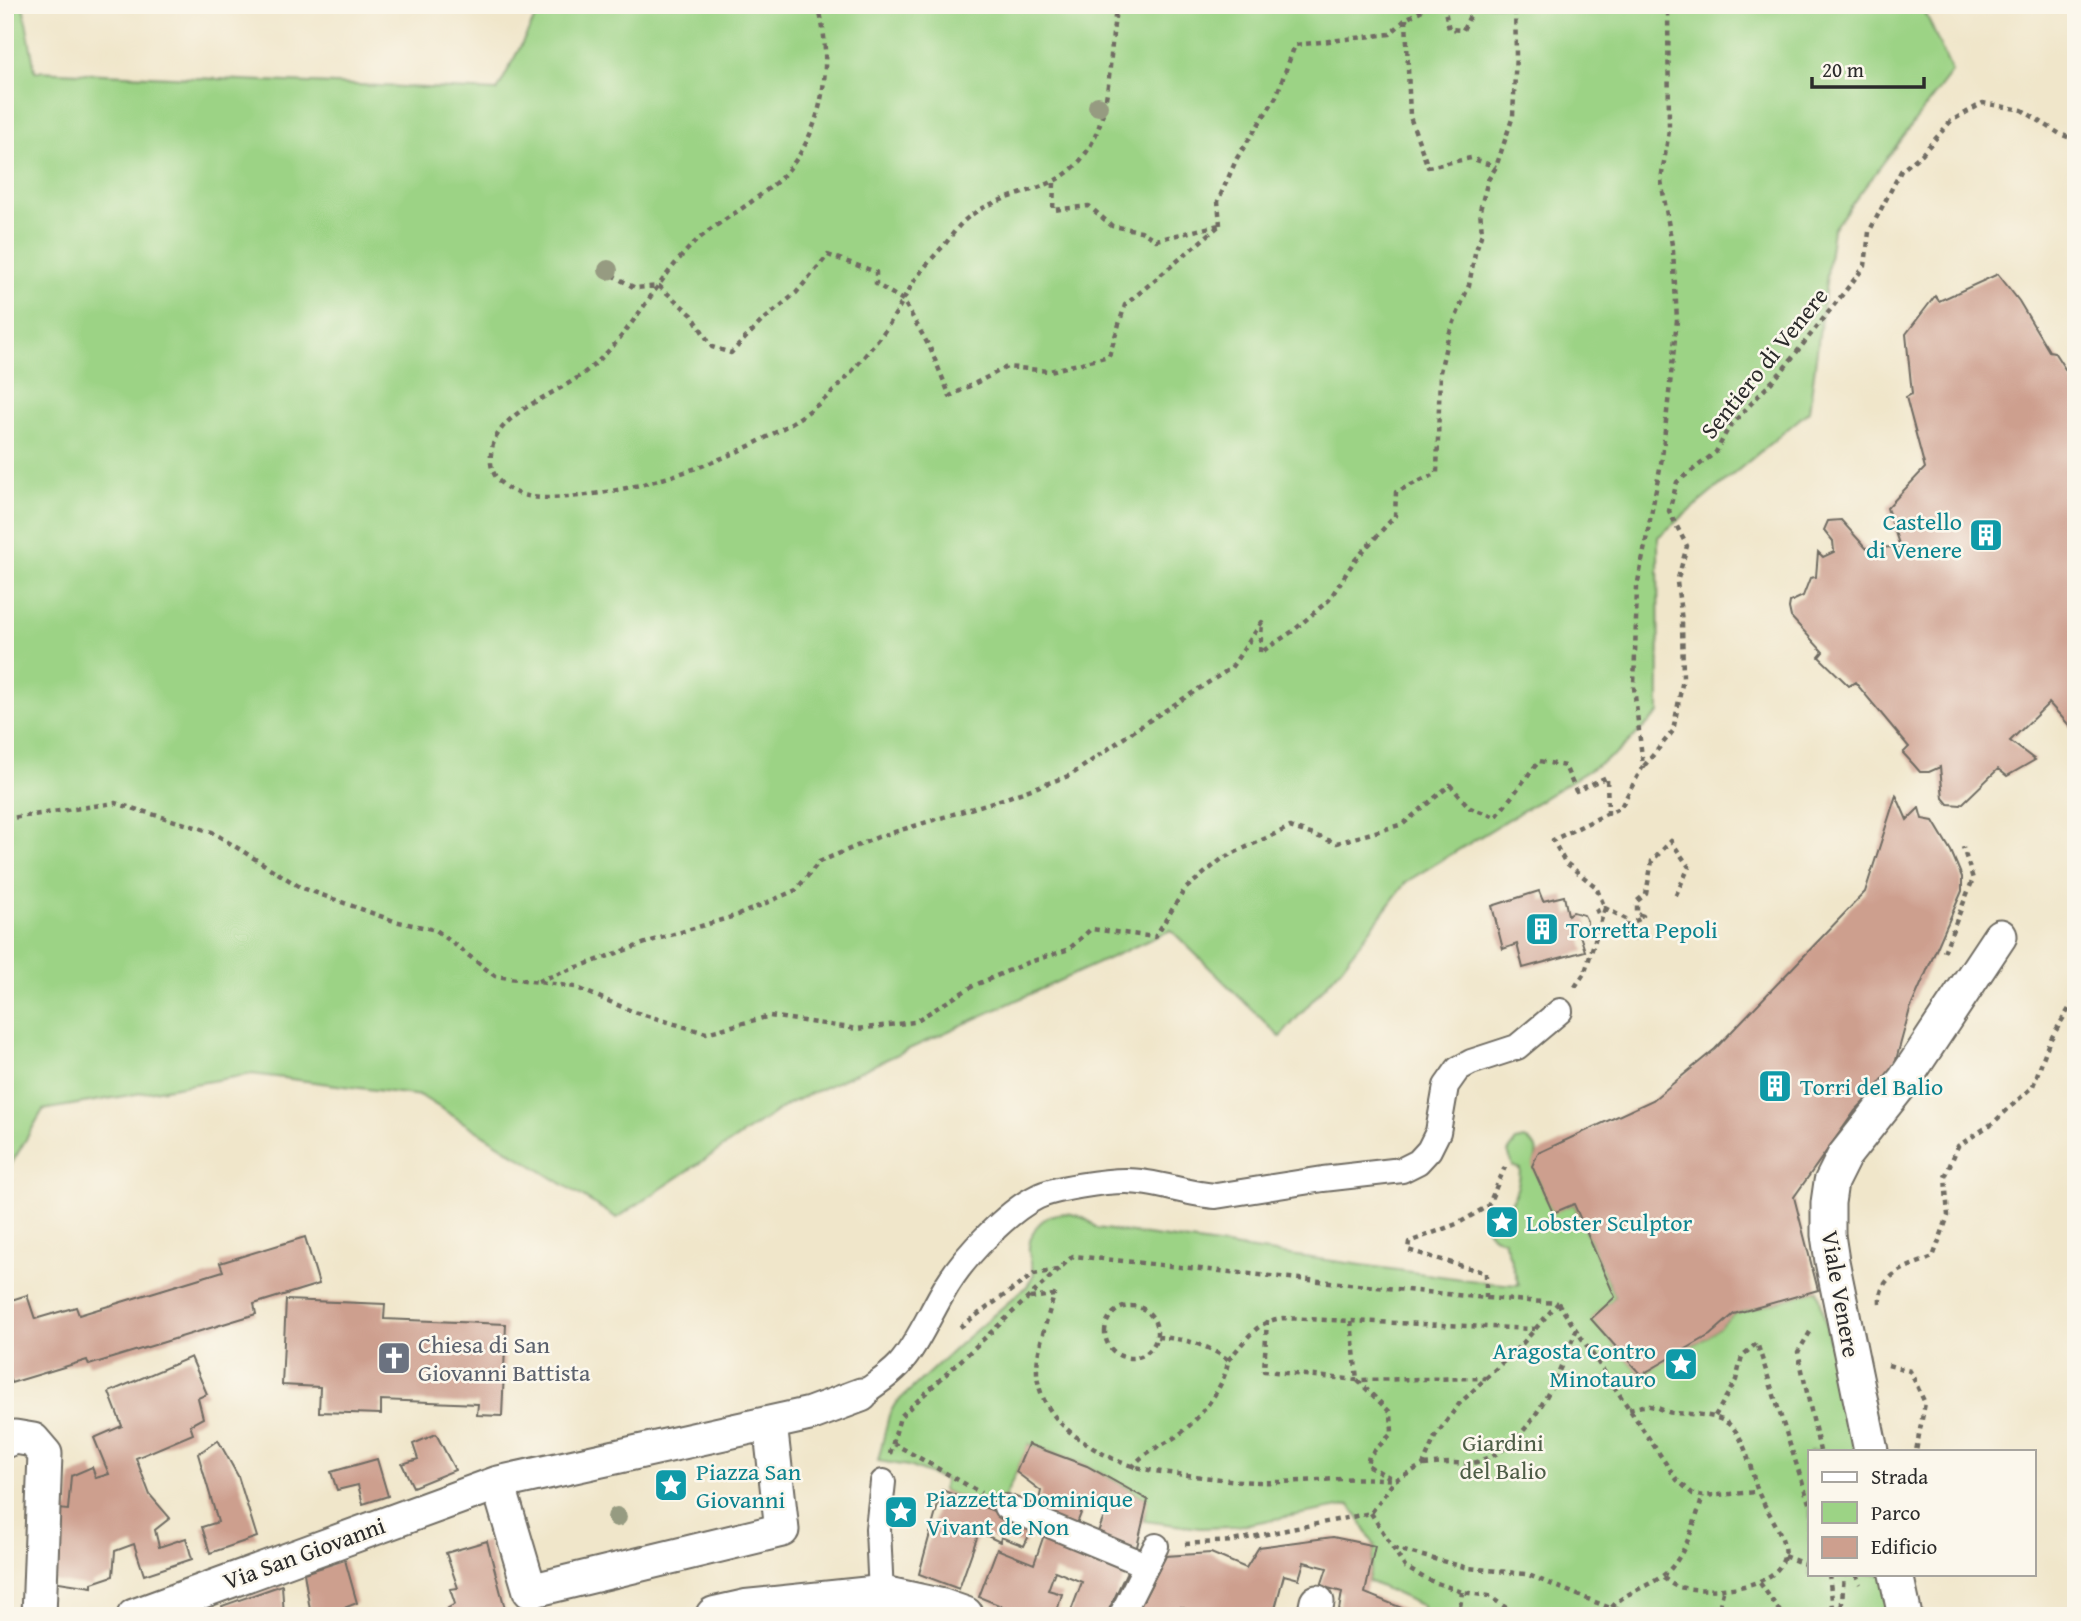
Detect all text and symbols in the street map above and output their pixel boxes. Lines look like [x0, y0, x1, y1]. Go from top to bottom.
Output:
scale bar [1812, 46, 1924, 90]
text: 20 m [1822, 54, 1864, 85]
street label: Sentiero di Venere [1692, 280, 1836, 446]
place label: Castello di Venere [1866, 504, 1962, 567]
building icon: Castello di Venere [1967, 516, 2005, 554]
building icon: Torretta Pepoli [1523, 910, 1561, 948]
place label: Torretta Pepoli [1566, 912, 1718, 947]
building icon: Torri del Balio [1756, 1067, 1794, 1105]
place label: Torri del Balio [1800, 1069, 1943, 1104]
place icon: Lobster Sculptor [1483, 1203, 1521, 1241]
place label: Lobster Sculptor [1526, 1205, 1693, 1240]
street label: Viale Venere [1813, 1228, 1869, 1360]
place label: Chiesa di San Giovanni Battista [418, 1327, 591, 1390]
place label: Aragosta Contro Minotauro [1493, 1333, 1656, 1396]
church icon: Chiesa di San Giovanni Battista [375, 1339, 413, 1377]
place icon: Aragosta Contro Minotauro [1662, 1345, 1700, 1383]
park label: Giardini del Balio [1460, 1425, 1546, 1488]
legend [1808, 1450, 2036, 1576]
place label: Piazza San Giovanni [696, 1454, 802, 1517]
text: Strada [1871, 1461, 1928, 1492]
place icon: Piazza San Giovanni [652, 1466, 690, 1504]
place label: Piazzetta Dominique Vivant de Non [926, 1481, 1133, 1544]
place icon: Piazzetta Dominique Vivant de Non [882, 1493, 920, 1531]
text: Parco [1871, 1497, 1921, 1528]
street label: Via San Giovanni [218, 1507, 390, 1599]
text: Edificio [1871, 1531, 1937, 1562]

